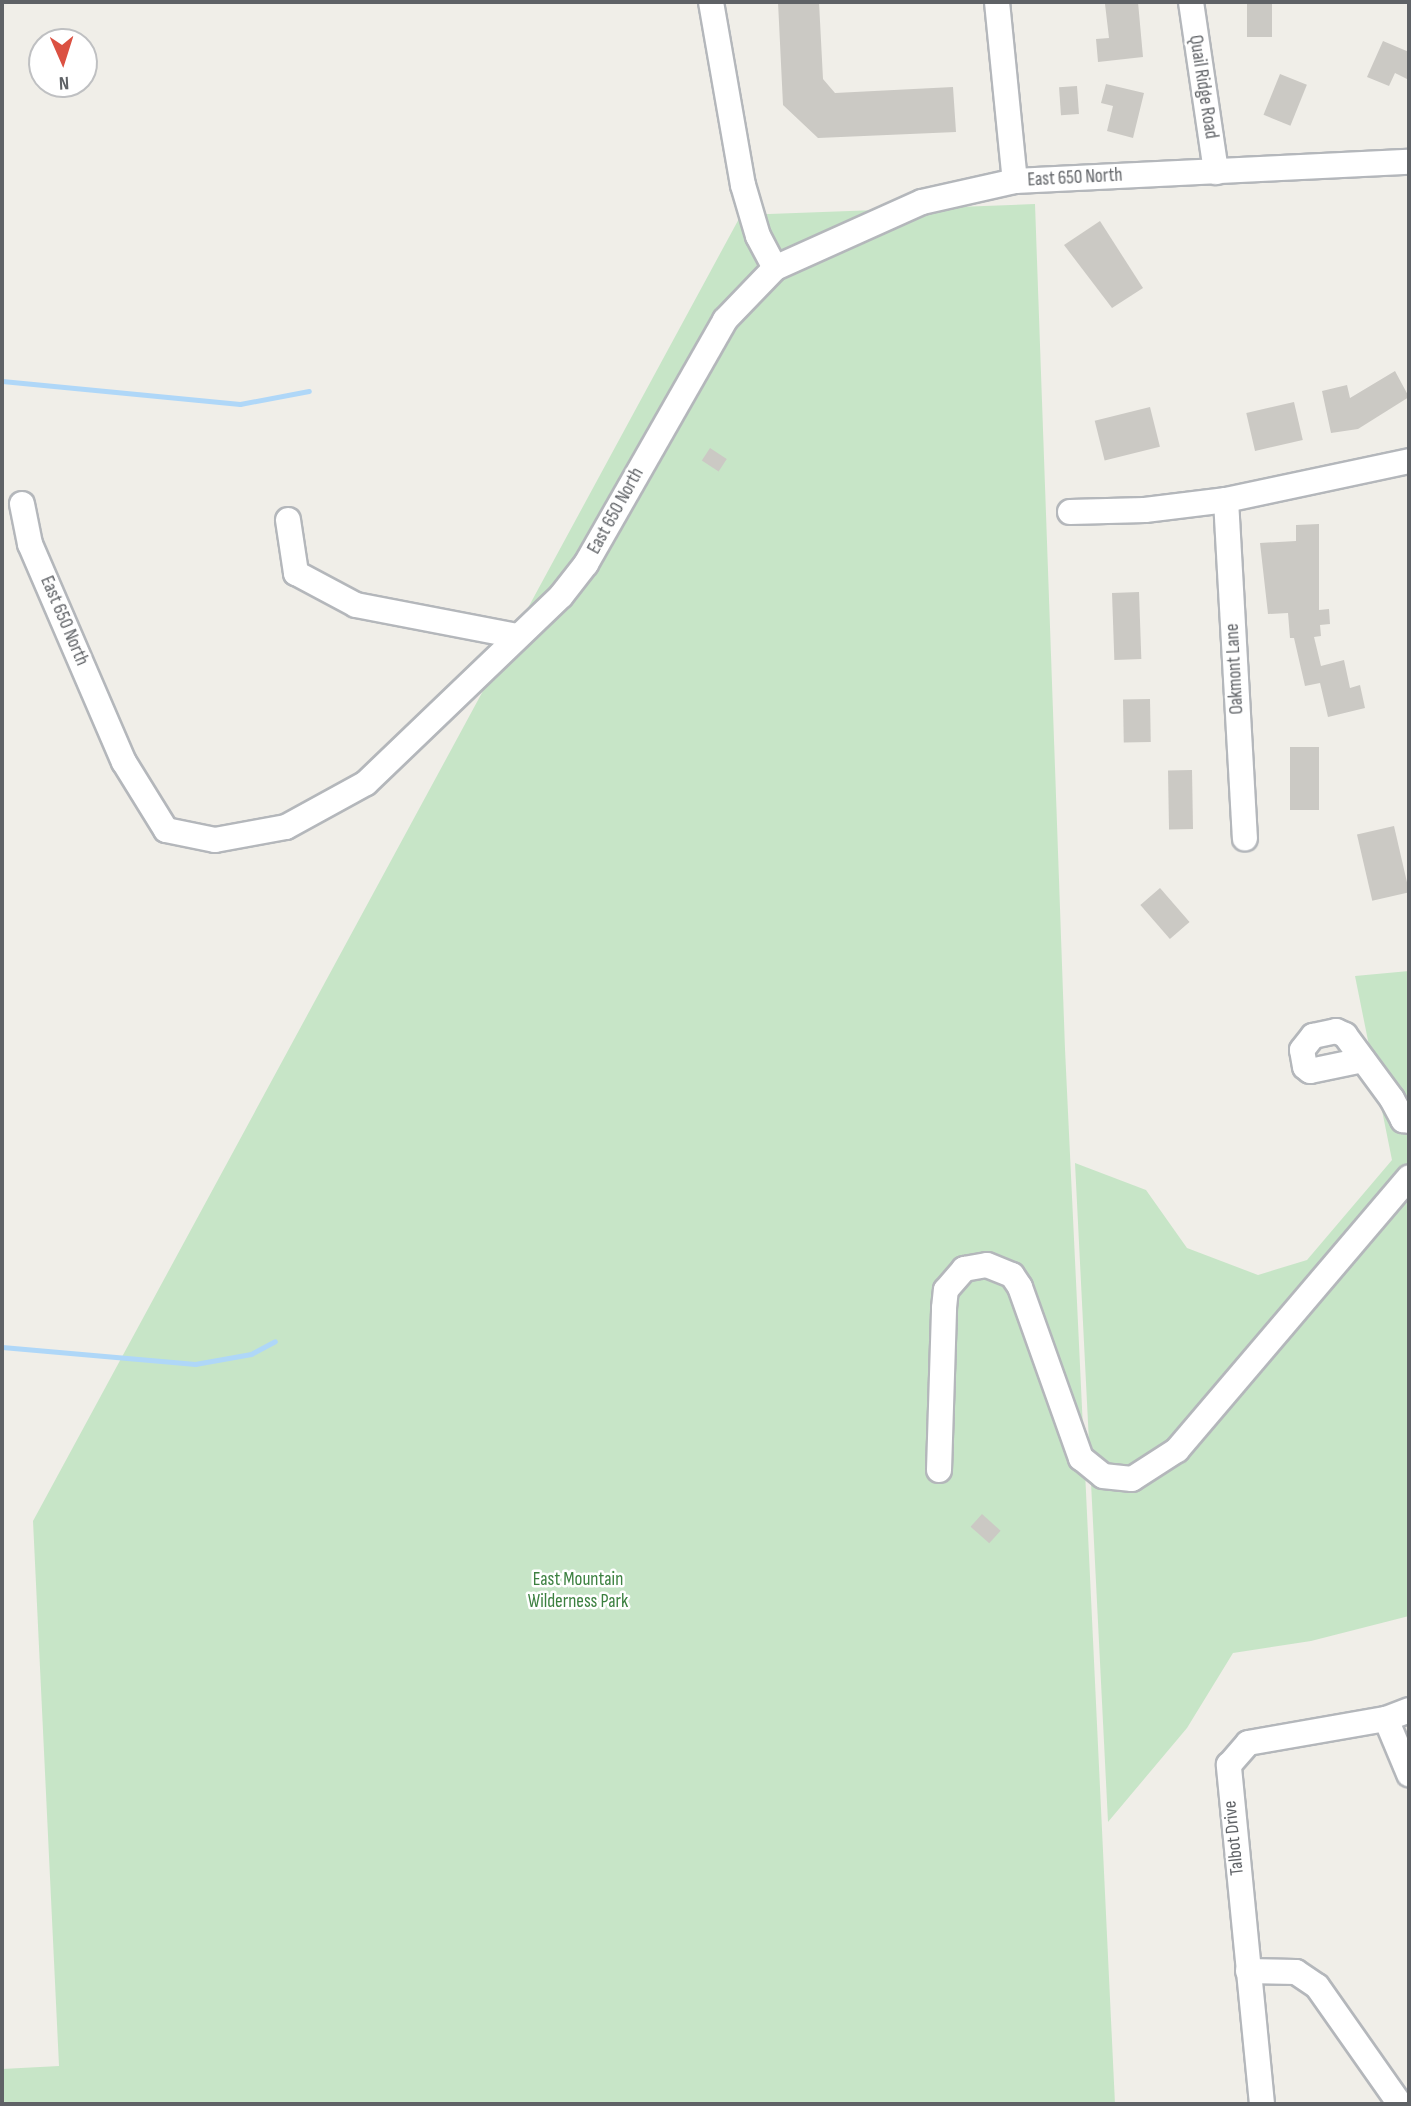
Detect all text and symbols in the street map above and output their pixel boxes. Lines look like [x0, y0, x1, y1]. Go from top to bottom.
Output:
north arrow [28, 28, 98, 98]
street label: Quail Ridge Road [1184, 33, 1222, 141]
text: N [58, 71, 70, 94]
street label: East 650 North [1027, 164, 1123, 192]
street label: East 650 North [583, 464, 649, 558]
street label: East 650 North [35, 573, 93, 669]
street label: Oakmont Lane [1221, 623, 1249, 715]
park label: East Mountain Wilderness Park [528, 1569, 628, 1613]
street label: Talbot Drive [1219, 1799, 1249, 1877]

